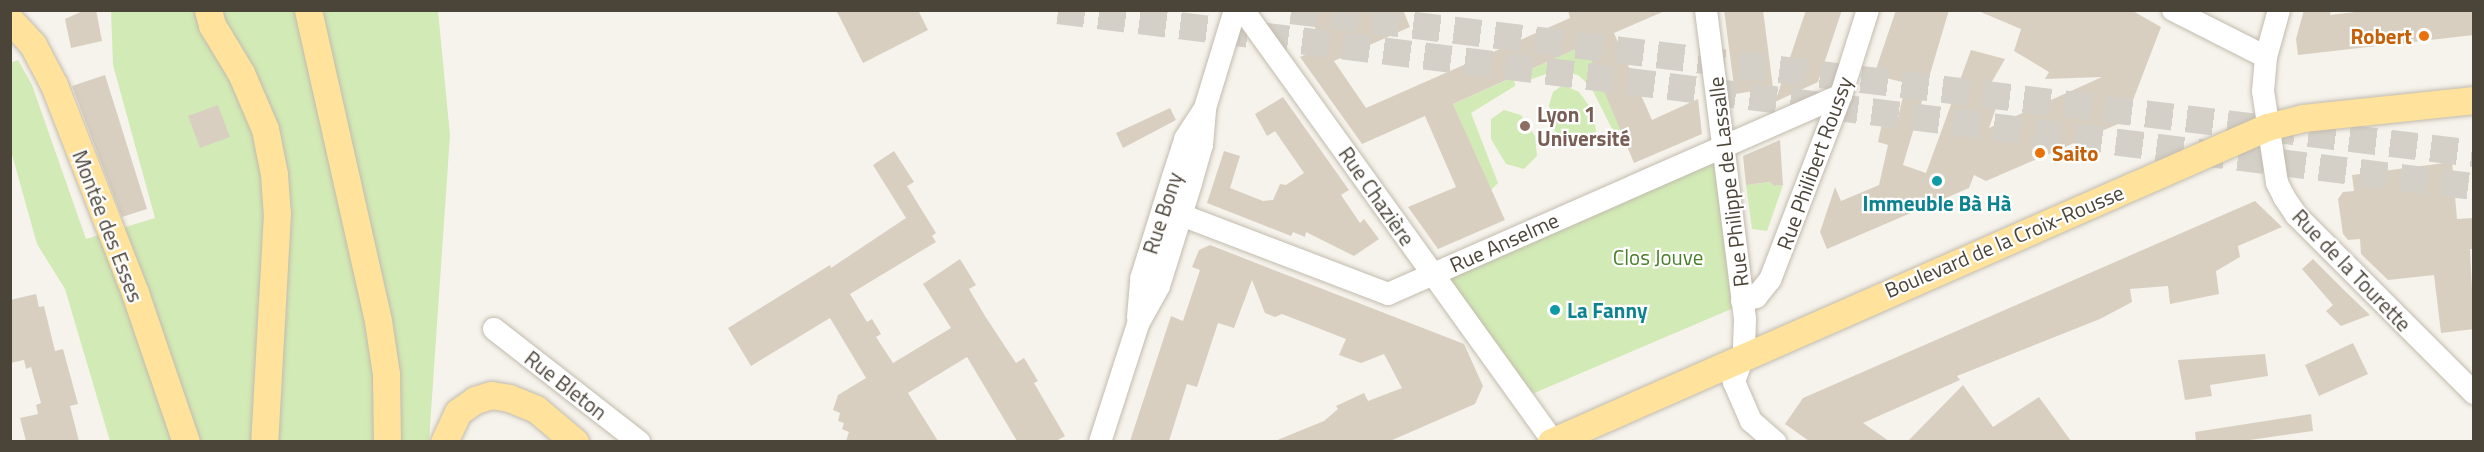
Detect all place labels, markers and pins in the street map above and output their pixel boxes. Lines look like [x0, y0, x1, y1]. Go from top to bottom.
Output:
place label: Robert [2350, 23, 2412, 49]
marker: Robert [2417, 29, 2431, 43]
place label: Lyon 1 Université [1537, 101, 1630, 151]
marker: Lyon 1 Université [1518, 119, 1532, 133]
place label: Saito [2052, 140, 2098, 166]
marker: Saito [2033, 146, 2047, 160]
marker: Immeuble Bà Hà [1930, 174, 1944, 188]
place label: Immeuble Bà Hà [1862, 190, 2012, 216]
place label: La Fanny [1567, 297, 1647, 323]
marker: La Fanny [1548, 303, 1562, 317]

